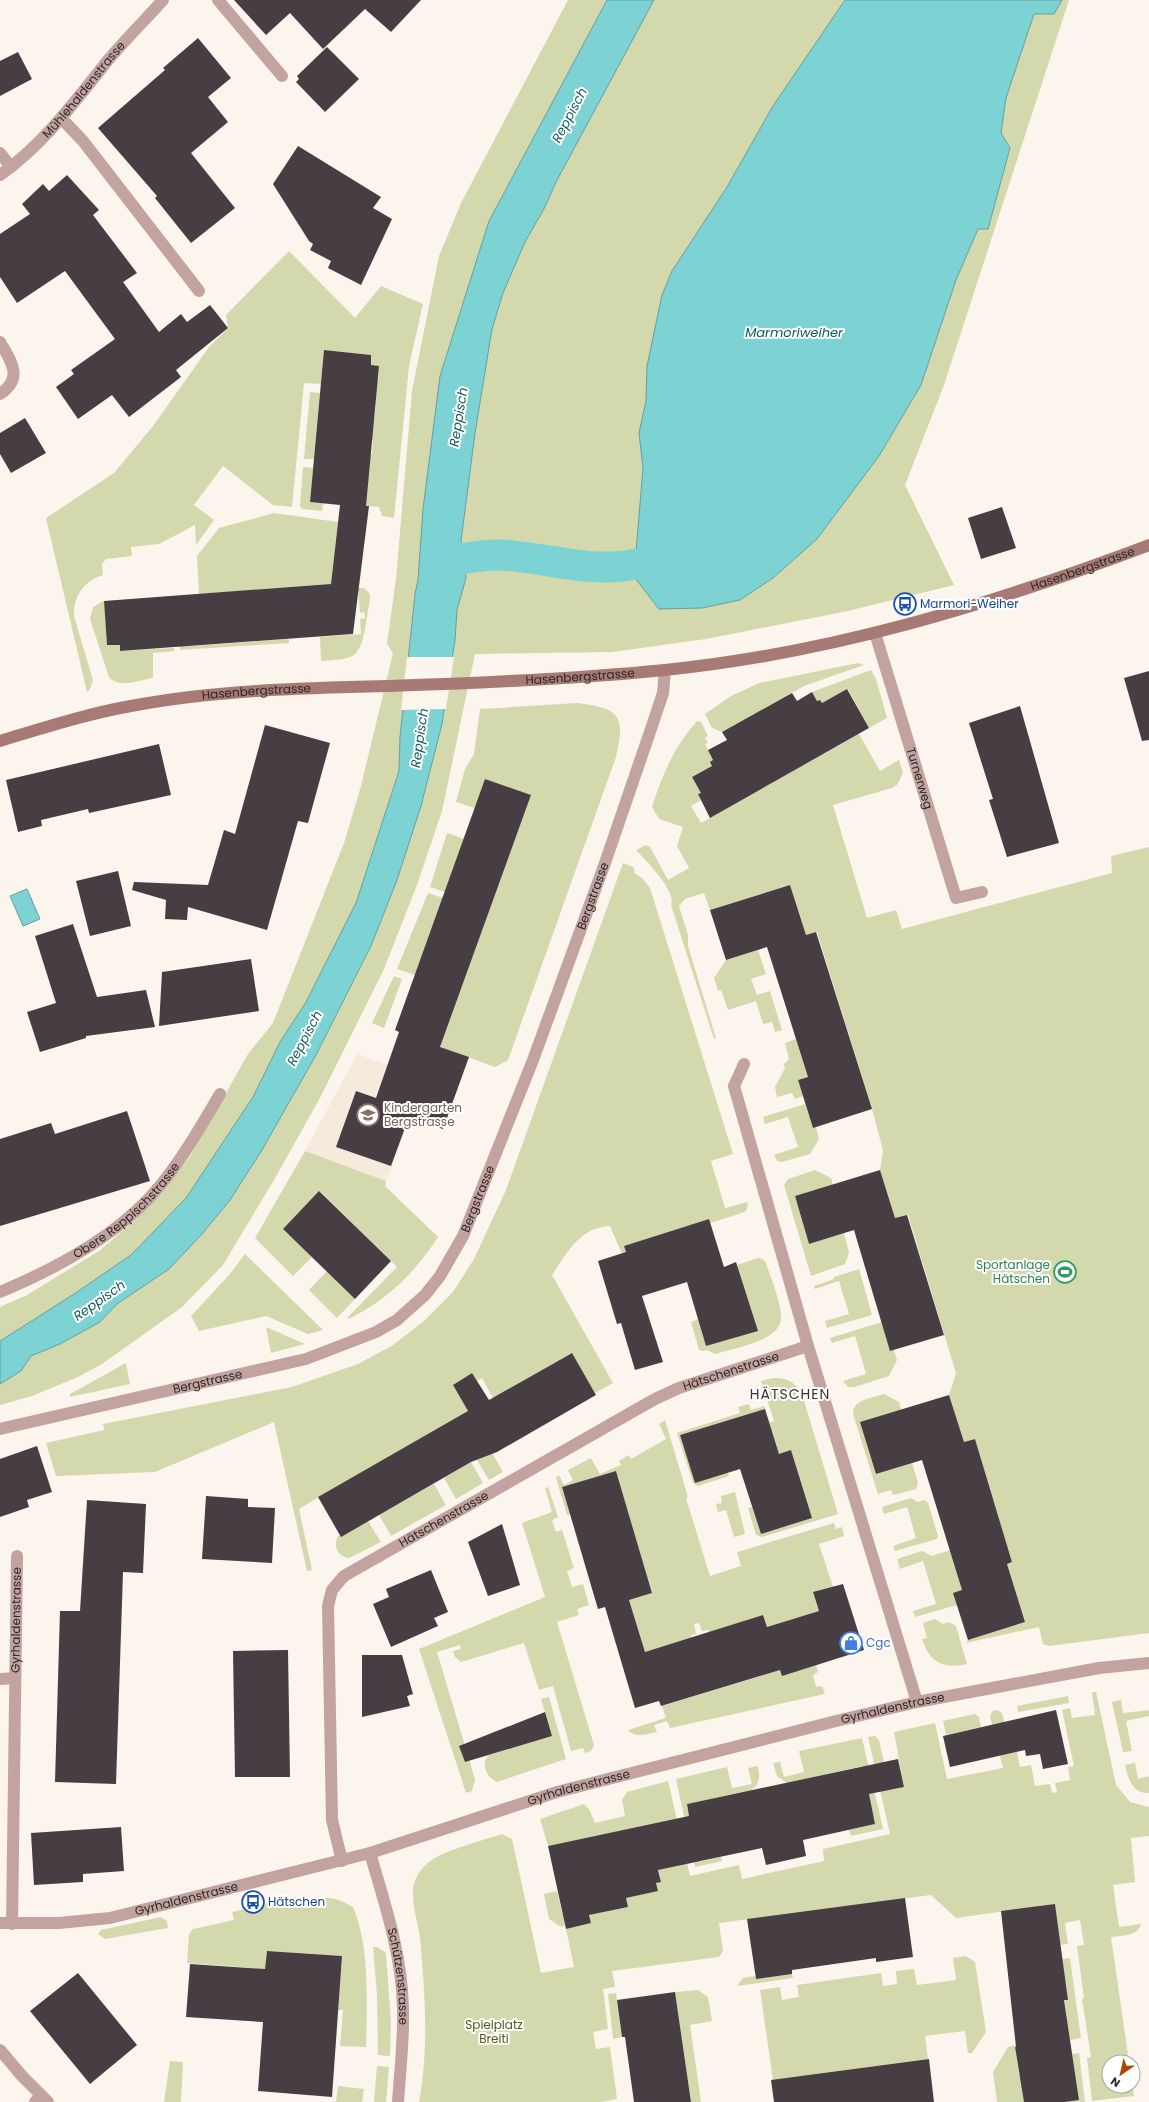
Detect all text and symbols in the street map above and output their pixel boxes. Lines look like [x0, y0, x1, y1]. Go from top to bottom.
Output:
street label: Mühlehaldenstrasse [38, 37, 129, 142]
water label: Reppisch [547, 84, 592, 146]
water label: Marmoriweiher [745, 323, 844, 342]
water label: Reppisch [444, 386, 473, 448]
street label: Hasenbergstrasse [1028, 542, 1137, 595]
bus stop icon: Marmori-Weiher [892, 591, 918, 617]
place label: Marmori-Weiher [920, 595, 1019, 612]
street label: Hasenbergstrasse [525, 664, 635, 688]
street label: Hasenbergstrasse [201, 679, 311, 704]
water label: Reppisch [406, 707, 433, 769]
street label: Turnerweg [902, 745, 937, 811]
street label: Bergstrasse [572, 860, 613, 932]
water label: Reppisch [282, 1007, 327, 1069]
place label: Kindergarten Bergstrasse [384, 1099, 462, 1130]
school or university icon: Kindergarten Bergstrasse [355, 1102, 381, 1128]
street label: Obere Reppischstrasse [69, 1159, 183, 1262]
street label: Bergstrasse [456, 1163, 498, 1235]
place label: Sportanlage Hätschen [976, 1256, 1050, 1287]
sports icon: Sportanlage Hätschen [1052, 1259, 1078, 1285]
water label: Reppisch [69, 1275, 129, 1325]
street label: Hätschenstrasse [680, 1347, 781, 1394]
street label: Bergstrasse [171, 1365, 244, 1397]
district label: HÄTSCHEN [750, 1384, 830, 1404]
street label: Hätschenstrasse [396, 1487, 491, 1551]
street label: Gyrhaldenstrasse [6, 1567, 25, 1673]
shop icon: Cgc [838, 1630, 864, 1656]
place label: Cgc [866, 1634, 891, 1651]
street label: Gyrhaldenstrasse [839, 1688, 946, 1728]
street label: Gyrhaldenstrasse [525, 1765, 632, 1809]
street label: Gyrhaldenstrasse [133, 1877, 240, 1919]
bus stop icon: Hätschen [240, 1889, 266, 1915]
place label: Hätschen [268, 1893, 325, 1910]
street label: Schützenstrasse [384, 1926, 412, 2025]
park label: Spielplatz Breiti [465, 2016, 523, 2047]
north arrow [1101, 2054, 1141, 2094]
text: N [1108, 2073, 1123, 2091]

